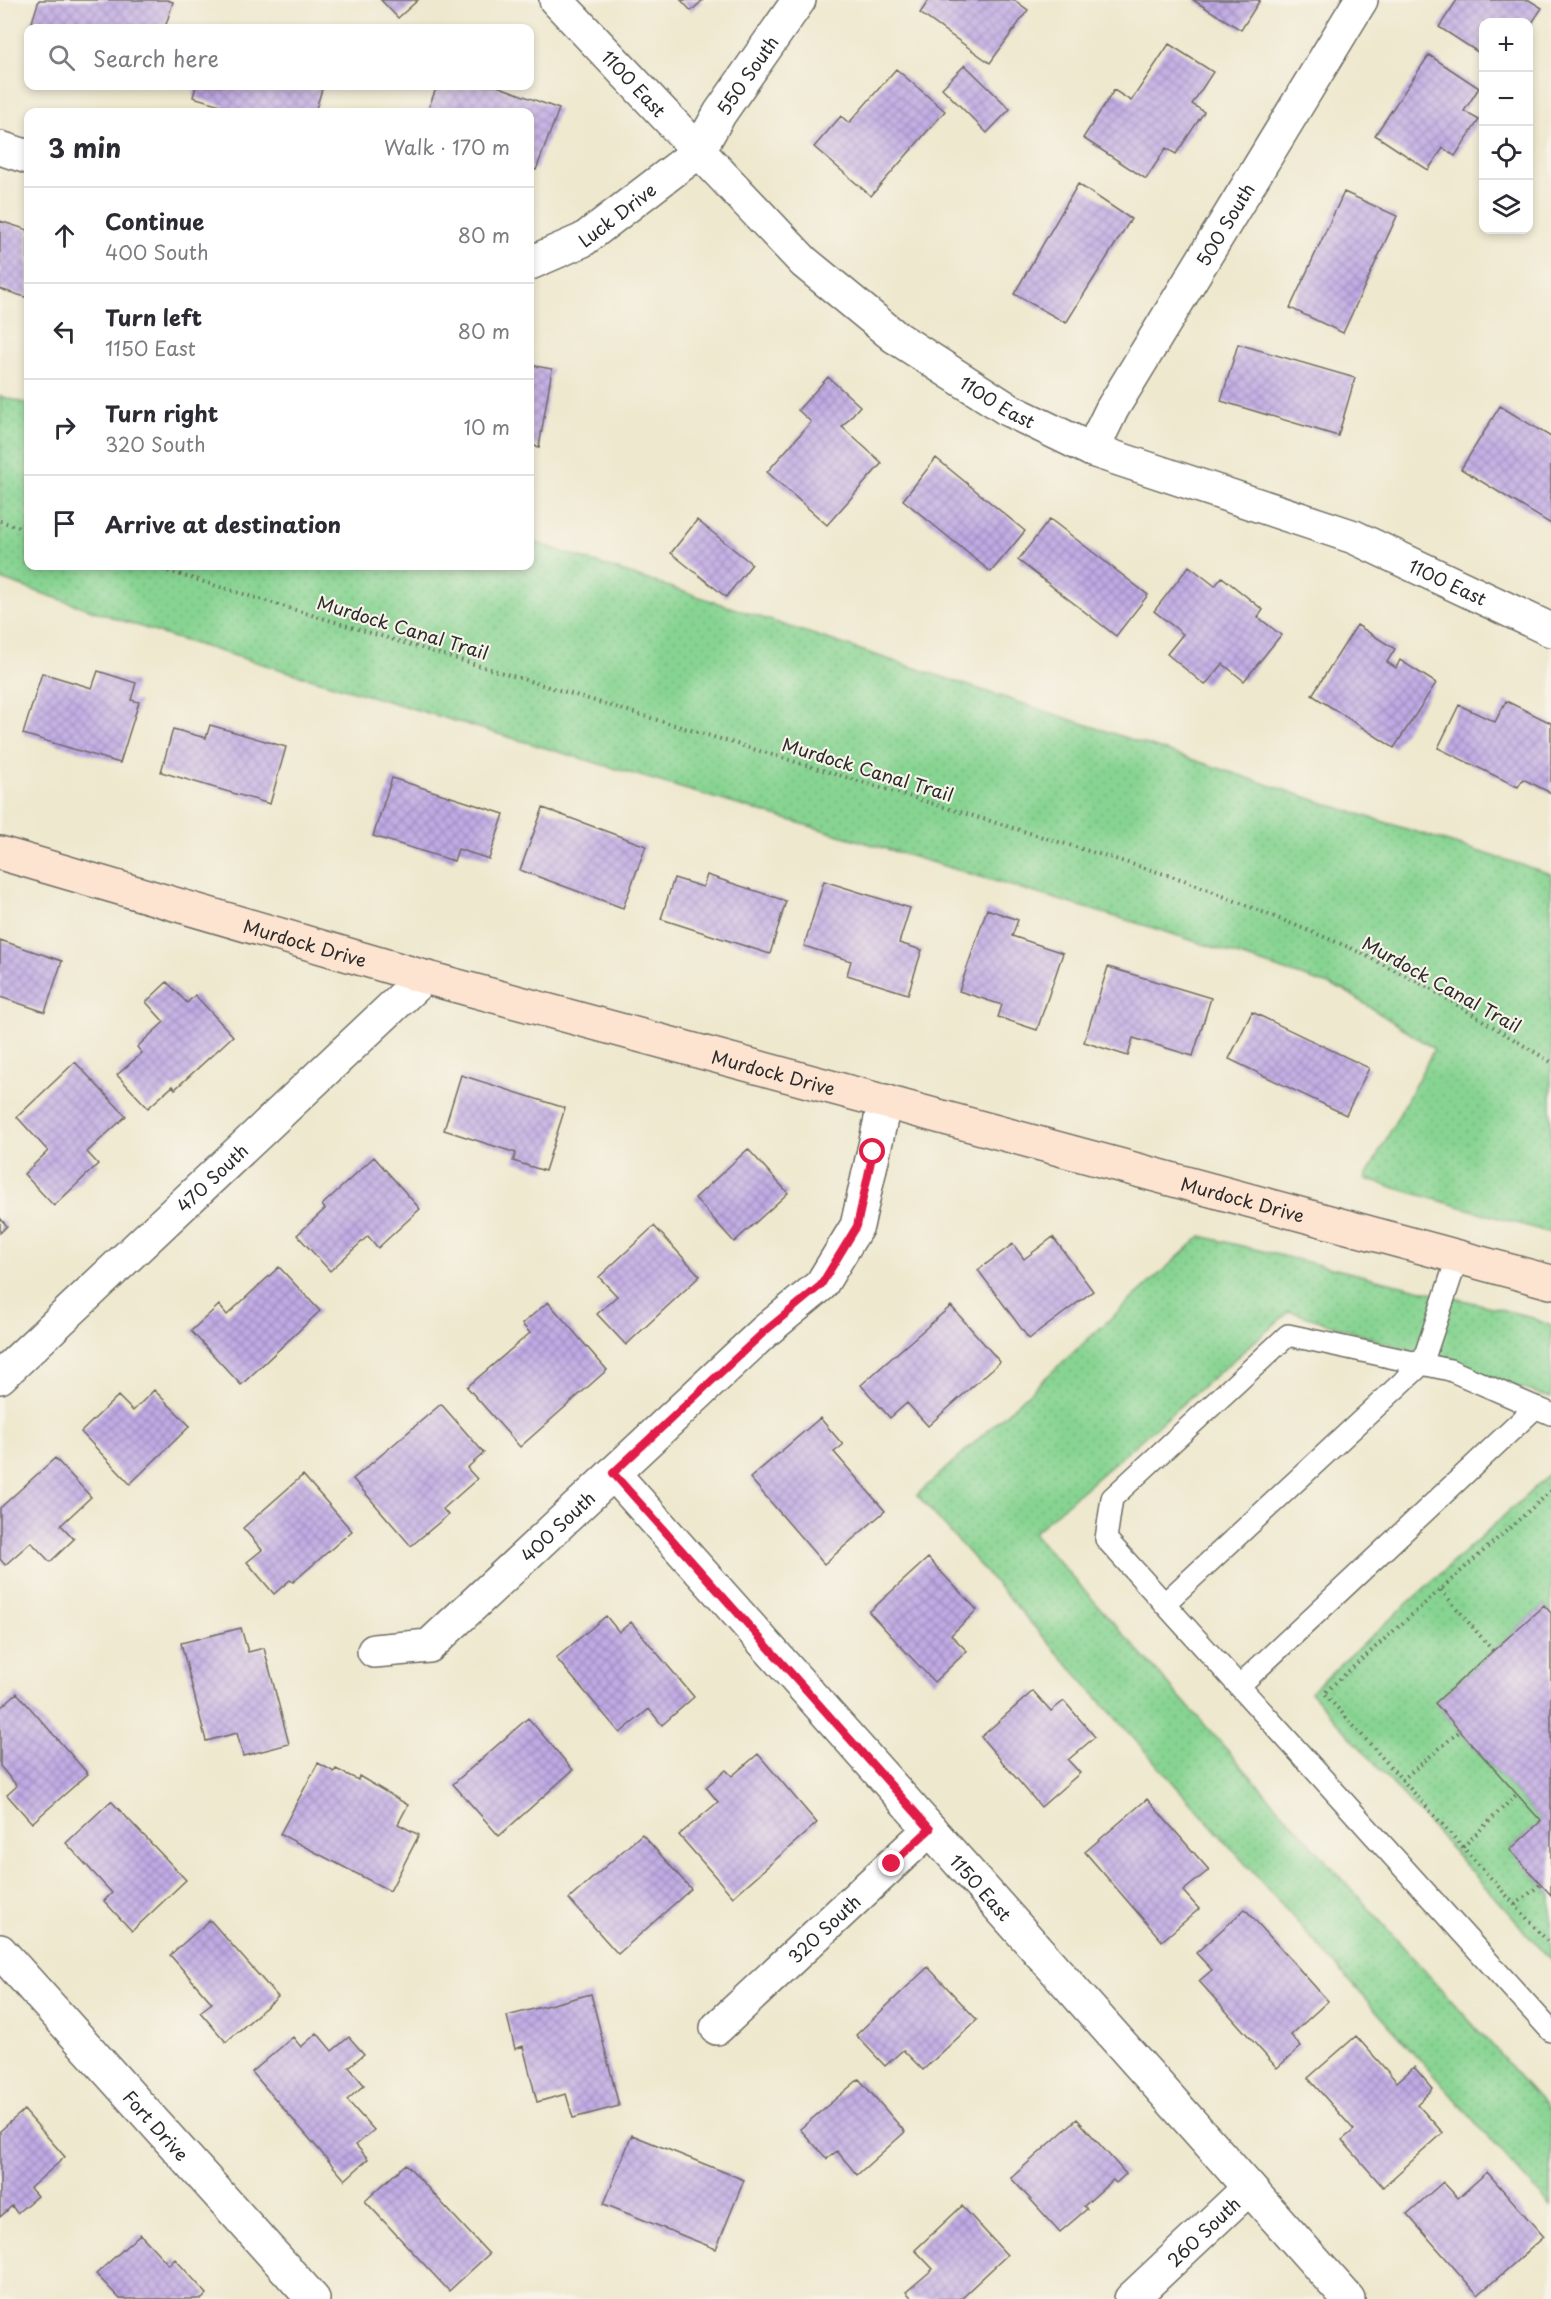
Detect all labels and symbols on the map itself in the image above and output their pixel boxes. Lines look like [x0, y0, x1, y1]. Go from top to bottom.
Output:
street label: 550 South [709, 29, 784, 120]
street label: 1100 East [596, 43, 673, 122]
street label: Luck Drive [572, 176, 661, 253]
street label: 500 South [1189, 177, 1260, 271]
street label: 1100 East [955, 368, 1040, 434]
street label: 1100 East [1404, 551, 1491, 611]
street label: Murdock Canal Trail [314, 588, 492, 666]
street label: Murdock Canal Trail [779, 730, 957, 808]
street label: Murdock Drive [241, 911, 370, 973]
street label: Murdock Canal Trail [1358, 929, 1526, 1039]
street label: Murdock Drive [709, 1042, 838, 1101]
street label: 470 South [170, 1137, 253, 1218]
route start [859, 1138, 885, 1164]
street label: Murdock Drive [1178, 1169, 1308, 1228]
street label: 400 South [514, 1484, 601, 1568]
street label: 1150 East [944, 1847, 1019, 1926]
route end [878, 1850, 904, 1876]
street label: 320 South [781, 1888, 866, 1969]
street label: Fort Drive [117, 2084, 196, 2166]
street label: 260 South [1161, 2190, 1246, 2272]

